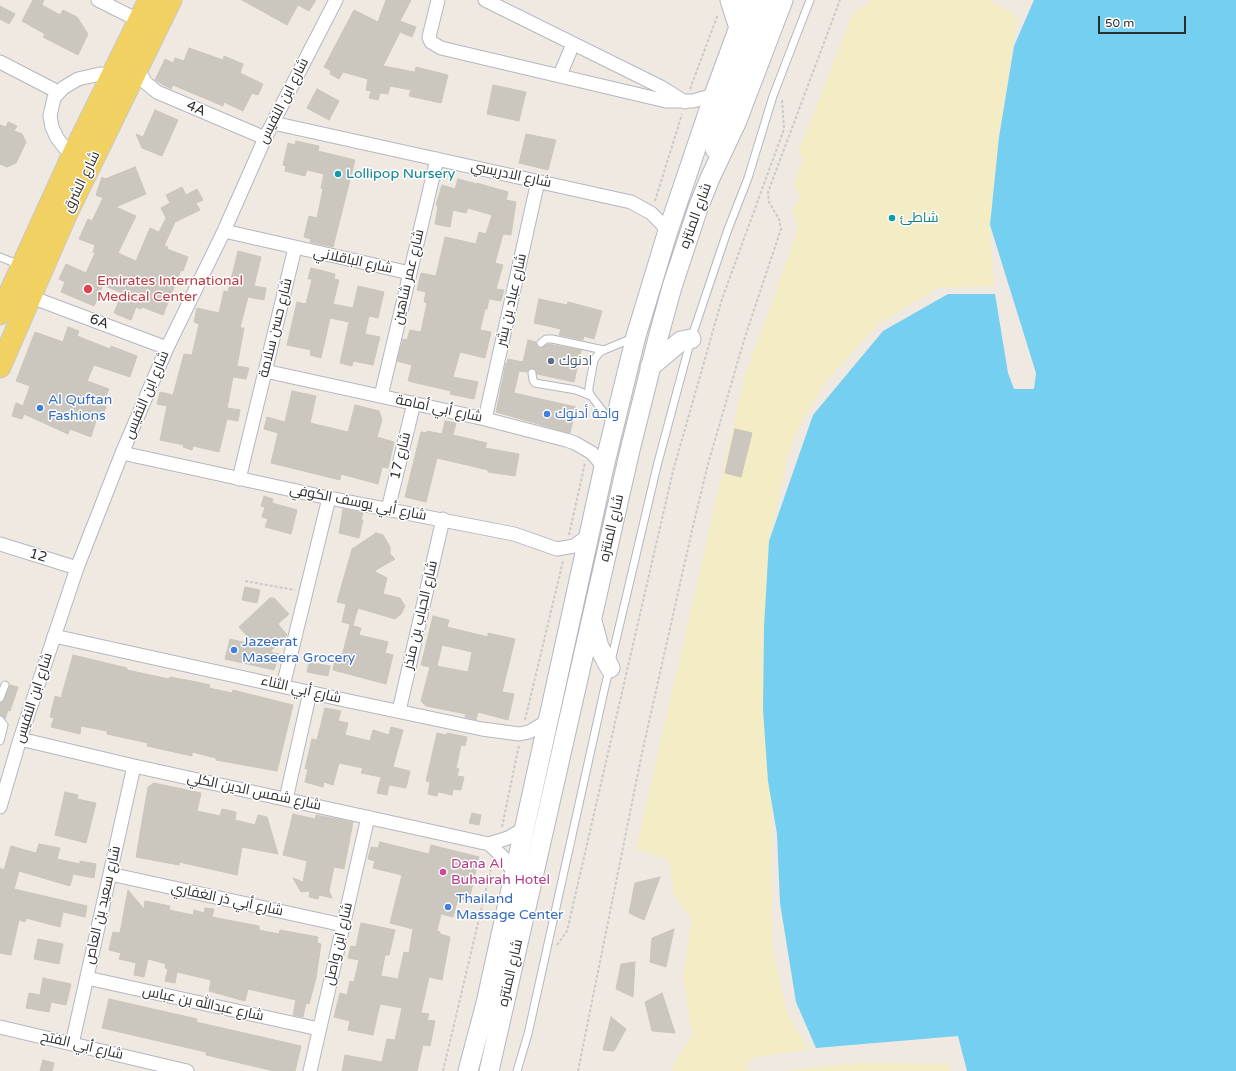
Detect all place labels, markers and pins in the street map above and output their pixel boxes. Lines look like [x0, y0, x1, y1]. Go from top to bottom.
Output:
place label: Lollipop Nursery [346, 166, 455, 182]
marker: Lollipop Nursery [333, 169, 343, 179]
place label: شاطئ [900, 210, 938, 226]
marker: شاطئ [887, 213, 897, 223]
place label: Emirates International Medical Center [97, 273, 243, 306]
marker: Emirates International Medical Center [82, 283, 94, 295]
place label: ادنوك [559, 353, 592, 369]
marker: ادنوك [546, 356, 556, 366]
place label: Al Quftan Fashions [48, 392, 112, 424]
marker: Al Quftan Fashions [35, 403, 45, 413]
place label: واحة أدنوك [555, 406, 619, 422]
marker: واحة أدنوك [542, 409, 552, 419]
place label: Jazeerat Maseera Grocery [242, 634, 355, 666]
marker: Jazeerat Maseera Grocery [229, 645, 239, 655]
place label: Dana Al Buhairah Hotel [451, 856, 550, 888]
marker: Dana Al Buhairah Hotel [438, 867, 448, 877]
place label: Thailand Massage Center [456, 891, 563, 924]
marker: Thailand Massage Center [443, 902, 453, 912]

